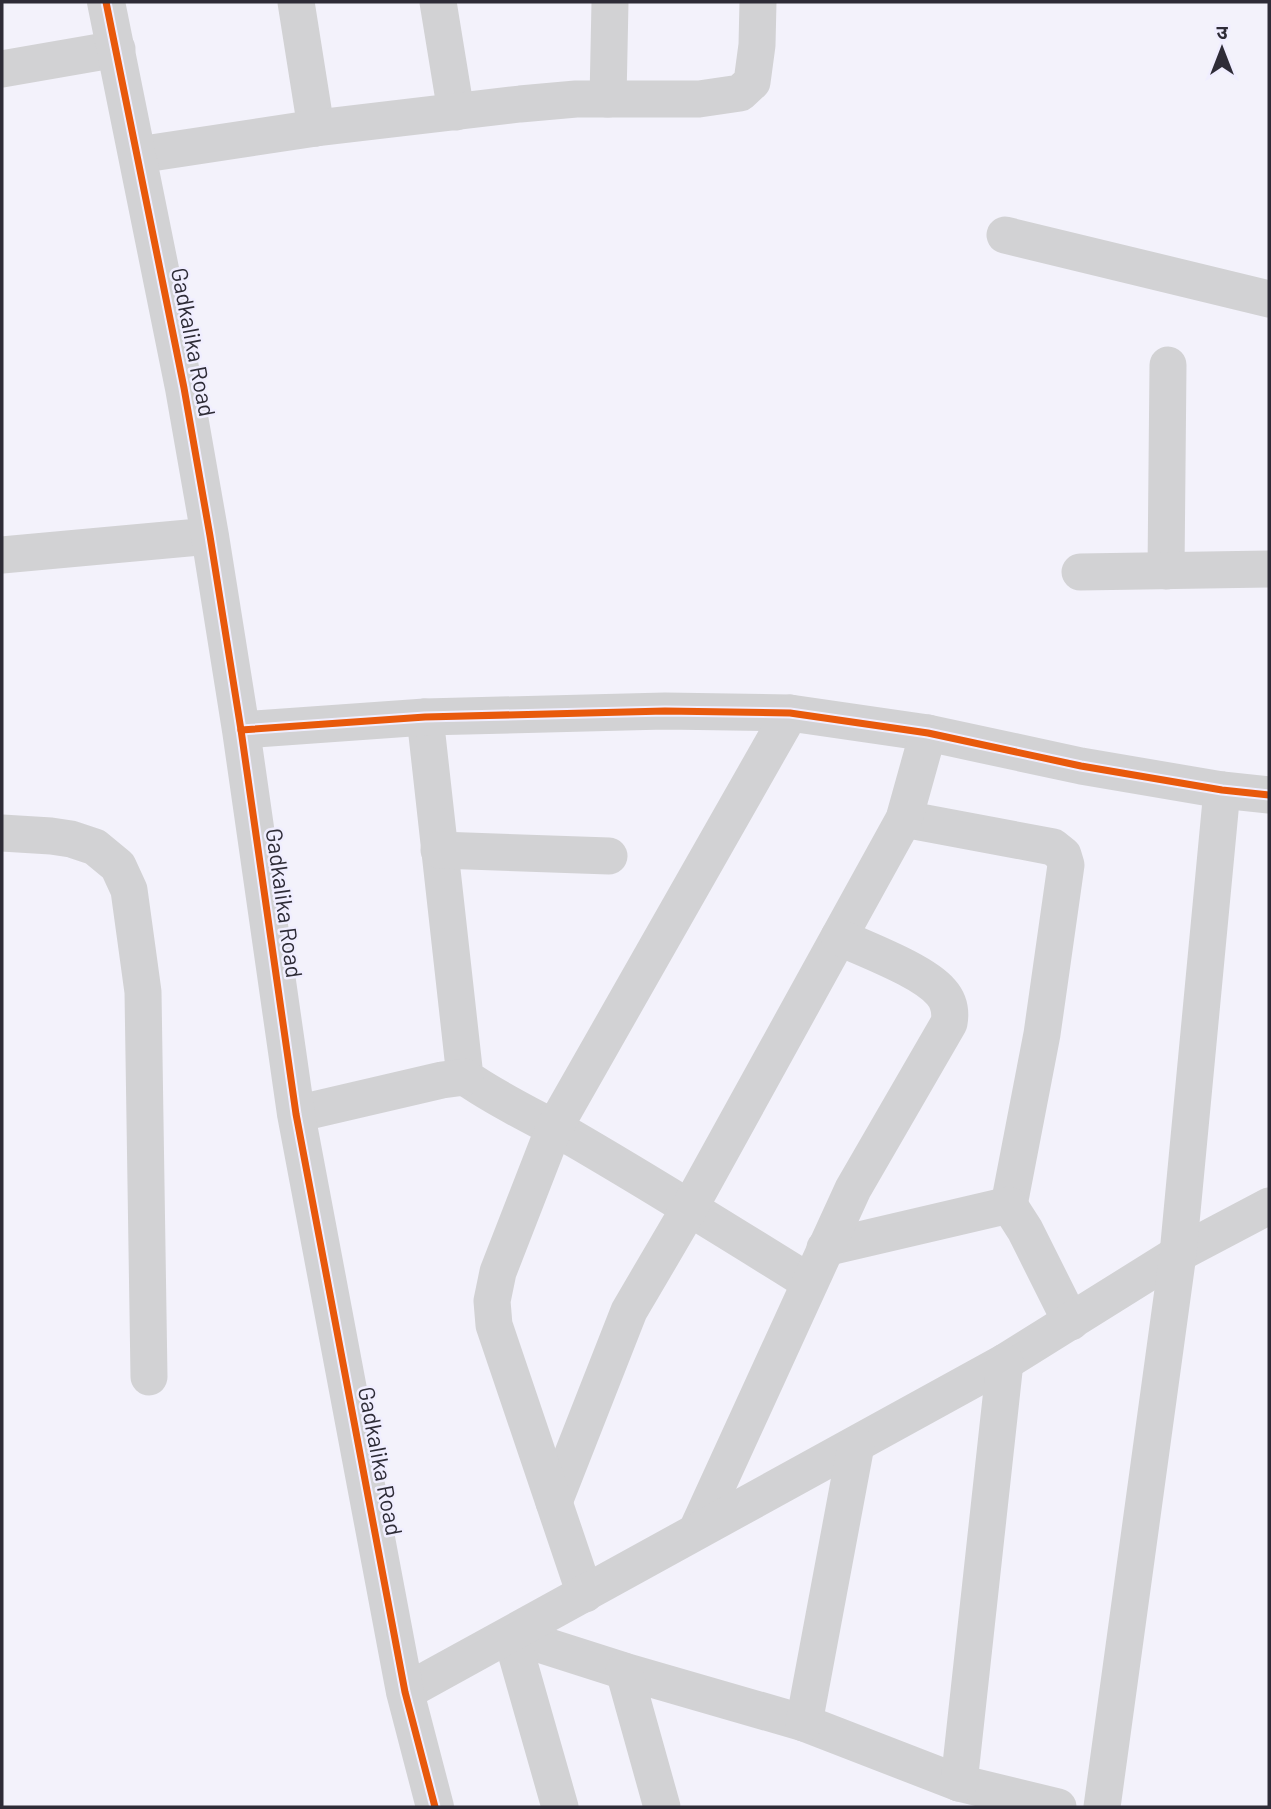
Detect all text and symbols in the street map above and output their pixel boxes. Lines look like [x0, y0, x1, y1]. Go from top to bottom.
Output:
north arrow [1187, 14, 1257, 84]
text: उ [1216, 20, 1228, 43]
street label: Gadkalika Road [166, 265, 222, 419]
street label: Gadkalika Road [261, 826, 309, 980]
street label: Gadkalika Road [353, 1384, 409, 1538]

